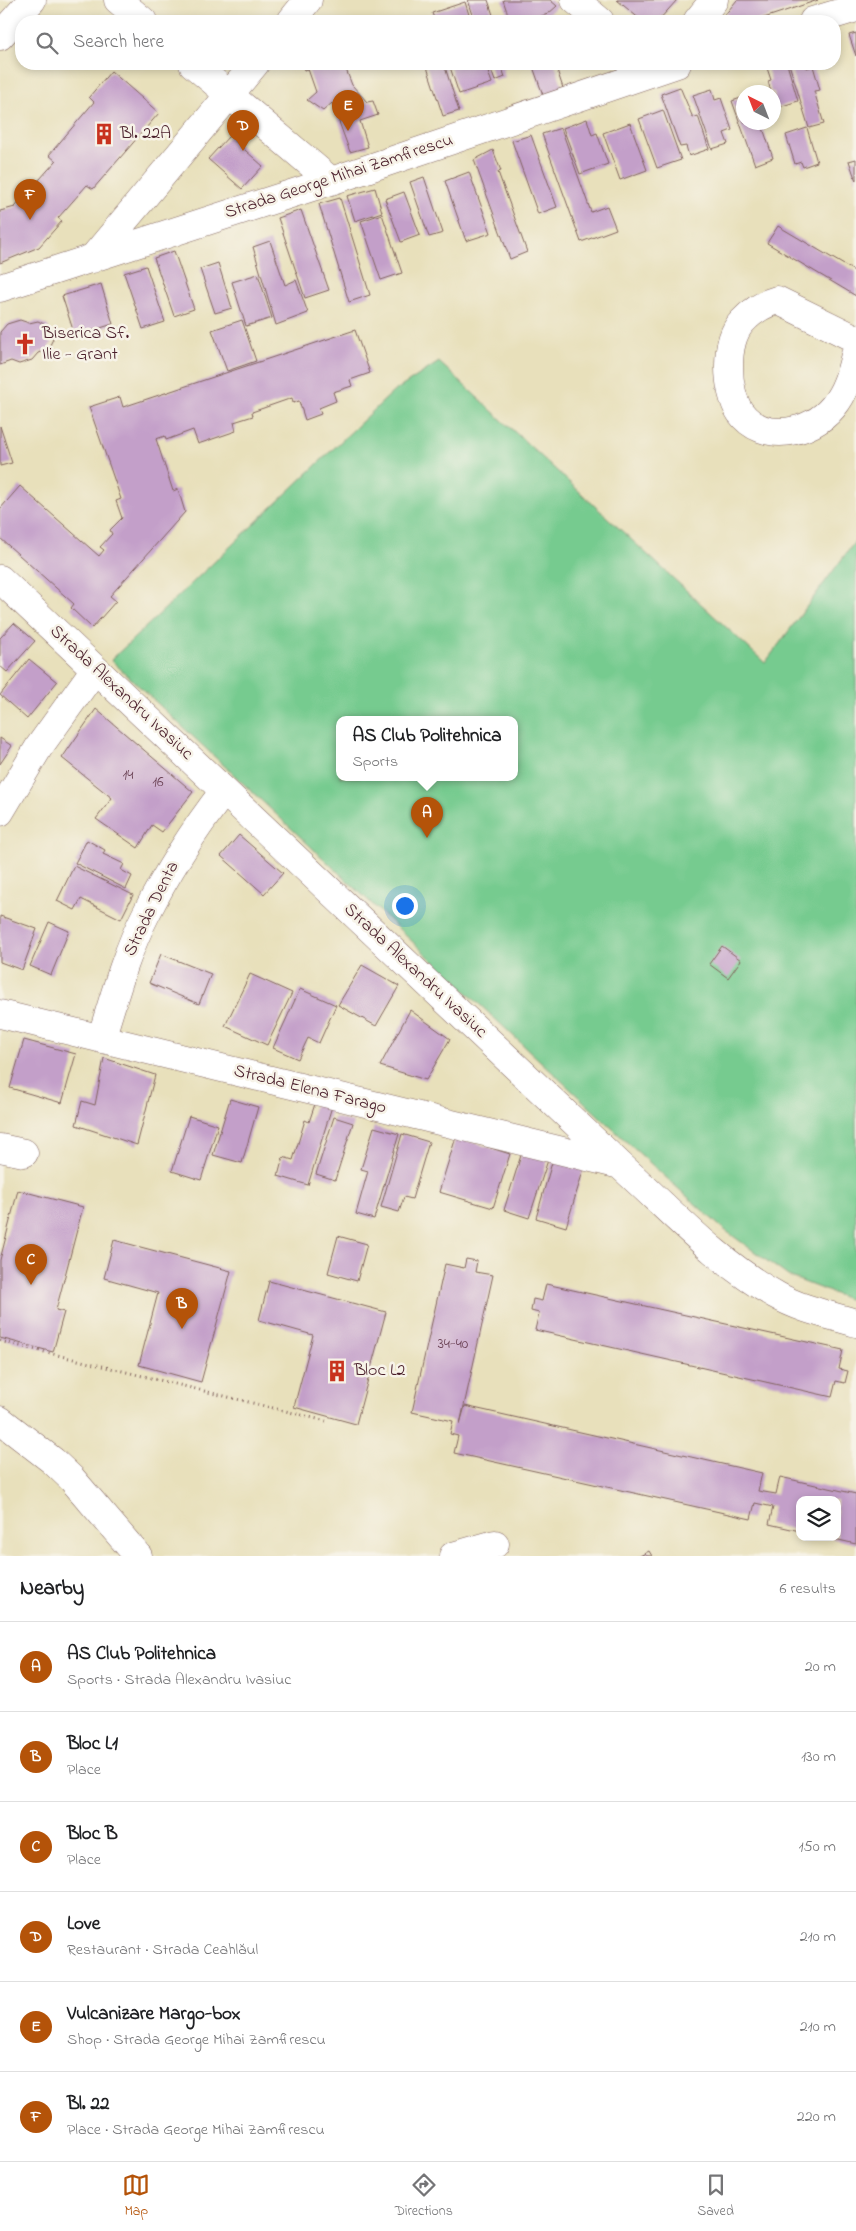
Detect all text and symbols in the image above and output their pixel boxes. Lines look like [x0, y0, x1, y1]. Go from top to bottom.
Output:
search box [15, 15, 841, 70]
icon: search [33, 29, 61, 57]
text: Search here [73, 29, 164, 56]
north arrow [736, 85, 781, 130]
pin: E [332, 90, 364, 131]
pin: D [227, 110, 259, 151]
building icon: Bl. 22A [91, 121, 117, 147]
place label: Bl. 22A [119, 121, 171, 147]
street label: Strada George Mihai Zamfirescu [221, 128, 457, 227]
pin: F [14, 179, 46, 220]
place label: Biserica Sf. Ilie - Grant [41, 321, 130, 368]
church icon: Biserica Sf. Ilie - Grant [12, 331, 38, 357]
street label: Strada Alexandru Ivasiuc [43, 619, 199, 767]
popup [336, 716, 518, 781]
text: AS Club Politehnica [352, 723, 502, 750]
text: Sports [352, 750, 398, 774]
house number: 14 [123, 764, 133, 786]
house number: 16 [152, 771, 164, 793]
pin: A [411, 797, 443, 838]
street label: Strada Denta [118, 857, 186, 961]
your location [392, 893, 418, 919]
street label: Strada Alexandru Ivasiuc [337, 897, 493, 1045]
street label: Strada Elena Farago [231, 1058, 389, 1123]
pin: C [15, 1244, 47, 1285]
pin: B [166, 1288, 198, 1329]
house number: 34-40 [438, 1333, 469, 1355]
building icon: Bloc L2 [324, 1358, 350, 1384]
place label: Bloc L2 [353, 1358, 406, 1384]
map controls [796, 1496, 841, 1541]
button: layers [796, 1496, 841, 1541]
text: Nearby [20, 1574, 84, 1604]
text: 6 results [779, 1577, 836, 1601]
text: AS Club Politehnica [67, 1641, 216, 1668]
text: A [31, 1655, 41, 1679]
text: 20 m [805, 1655, 836, 1679]
text: Sports · Strada Alexandru Ivasiuc [67, 1668, 291, 1692]
text: Bloc L1 [67, 1731, 118, 1758]
text: B [31, 1745, 41, 1769]
text: 130 m [801, 1745, 836, 1769]
text: Place [67, 1758, 101, 1782]
text: Bloc B [67, 1821, 118, 1848]
text: C [32, 1835, 40, 1859]
text: 150 m [798, 1835, 836, 1859]
text: Place [67, 1848, 101, 1872]
text: Love [67, 1911, 100, 1938]
text: D [30, 1925, 42, 1949]
text: 210 m [800, 1925, 836, 1949]
text: Restaurant · Strada Ceahlăul [67, 1938, 258, 1962]
text: Vulcanizare Margo-box [67, 2001, 240, 2028]
text: E [31, 2015, 41, 2039]
text: 210 m [800, 2015, 836, 2039]
text: Shop · Strada George Mihai Zamfirescu [67, 2028, 326, 2052]
text: Bl. 22 [67, 2091, 109, 2118]
text: F [31, 2105, 41, 2129]
text: 220 m [797, 2105, 836, 2129]
text: Place · Strada George Mihai Zamfirescu [67, 2118, 325, 2142]
tab: Map [122, 2171, 150, 2222]
tab: Directions [395, 2171, 453, 2222]
tab: Saved [697, 2171, 734, 2222]

